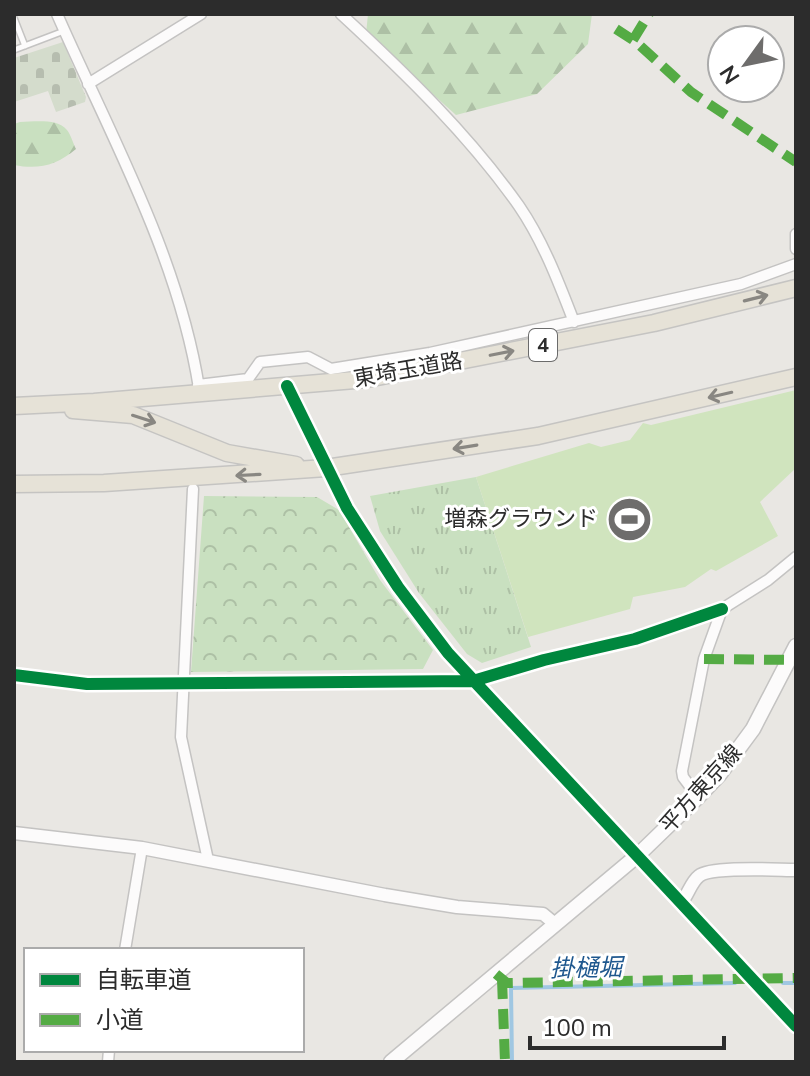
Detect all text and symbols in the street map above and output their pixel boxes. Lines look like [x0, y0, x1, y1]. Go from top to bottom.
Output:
north arrow [706, 24, 786, 104]
text: N [713, 59, 747, 89]
one-way arrow [742, 289, 768, 304]
road number: 4 [529, 329, 557, 361]
one-way arrow [489, 345, 514, 360]
street label: 東埼玉道路 [351, 346, 465, 394]
one-way arrow [708, 388, 733, 403]
one-way arrow [130, 412, 156, 427]
one-way arrow [453, 440, 479, 455]
one-way arrow [235, 468, 262, 483]
sports icon: 増森グラウンド [605, 495, 653, 543]
place label: 増森グラウンド [444, 504, 598, 534]
street label: 平方東京線 [653, 738, 749, 840]
legend [24, 948, 304, 1052]
water label: 掛樋堀 [550, 951, 626, 985]
text: 自転車道 [96, 964, 192, 996]
scale bar [530, 1000, 724, 1050]
text: 小道 [96, 1004, 144, 1036]
text: 100 m [542, 1012, 612, 1044]

